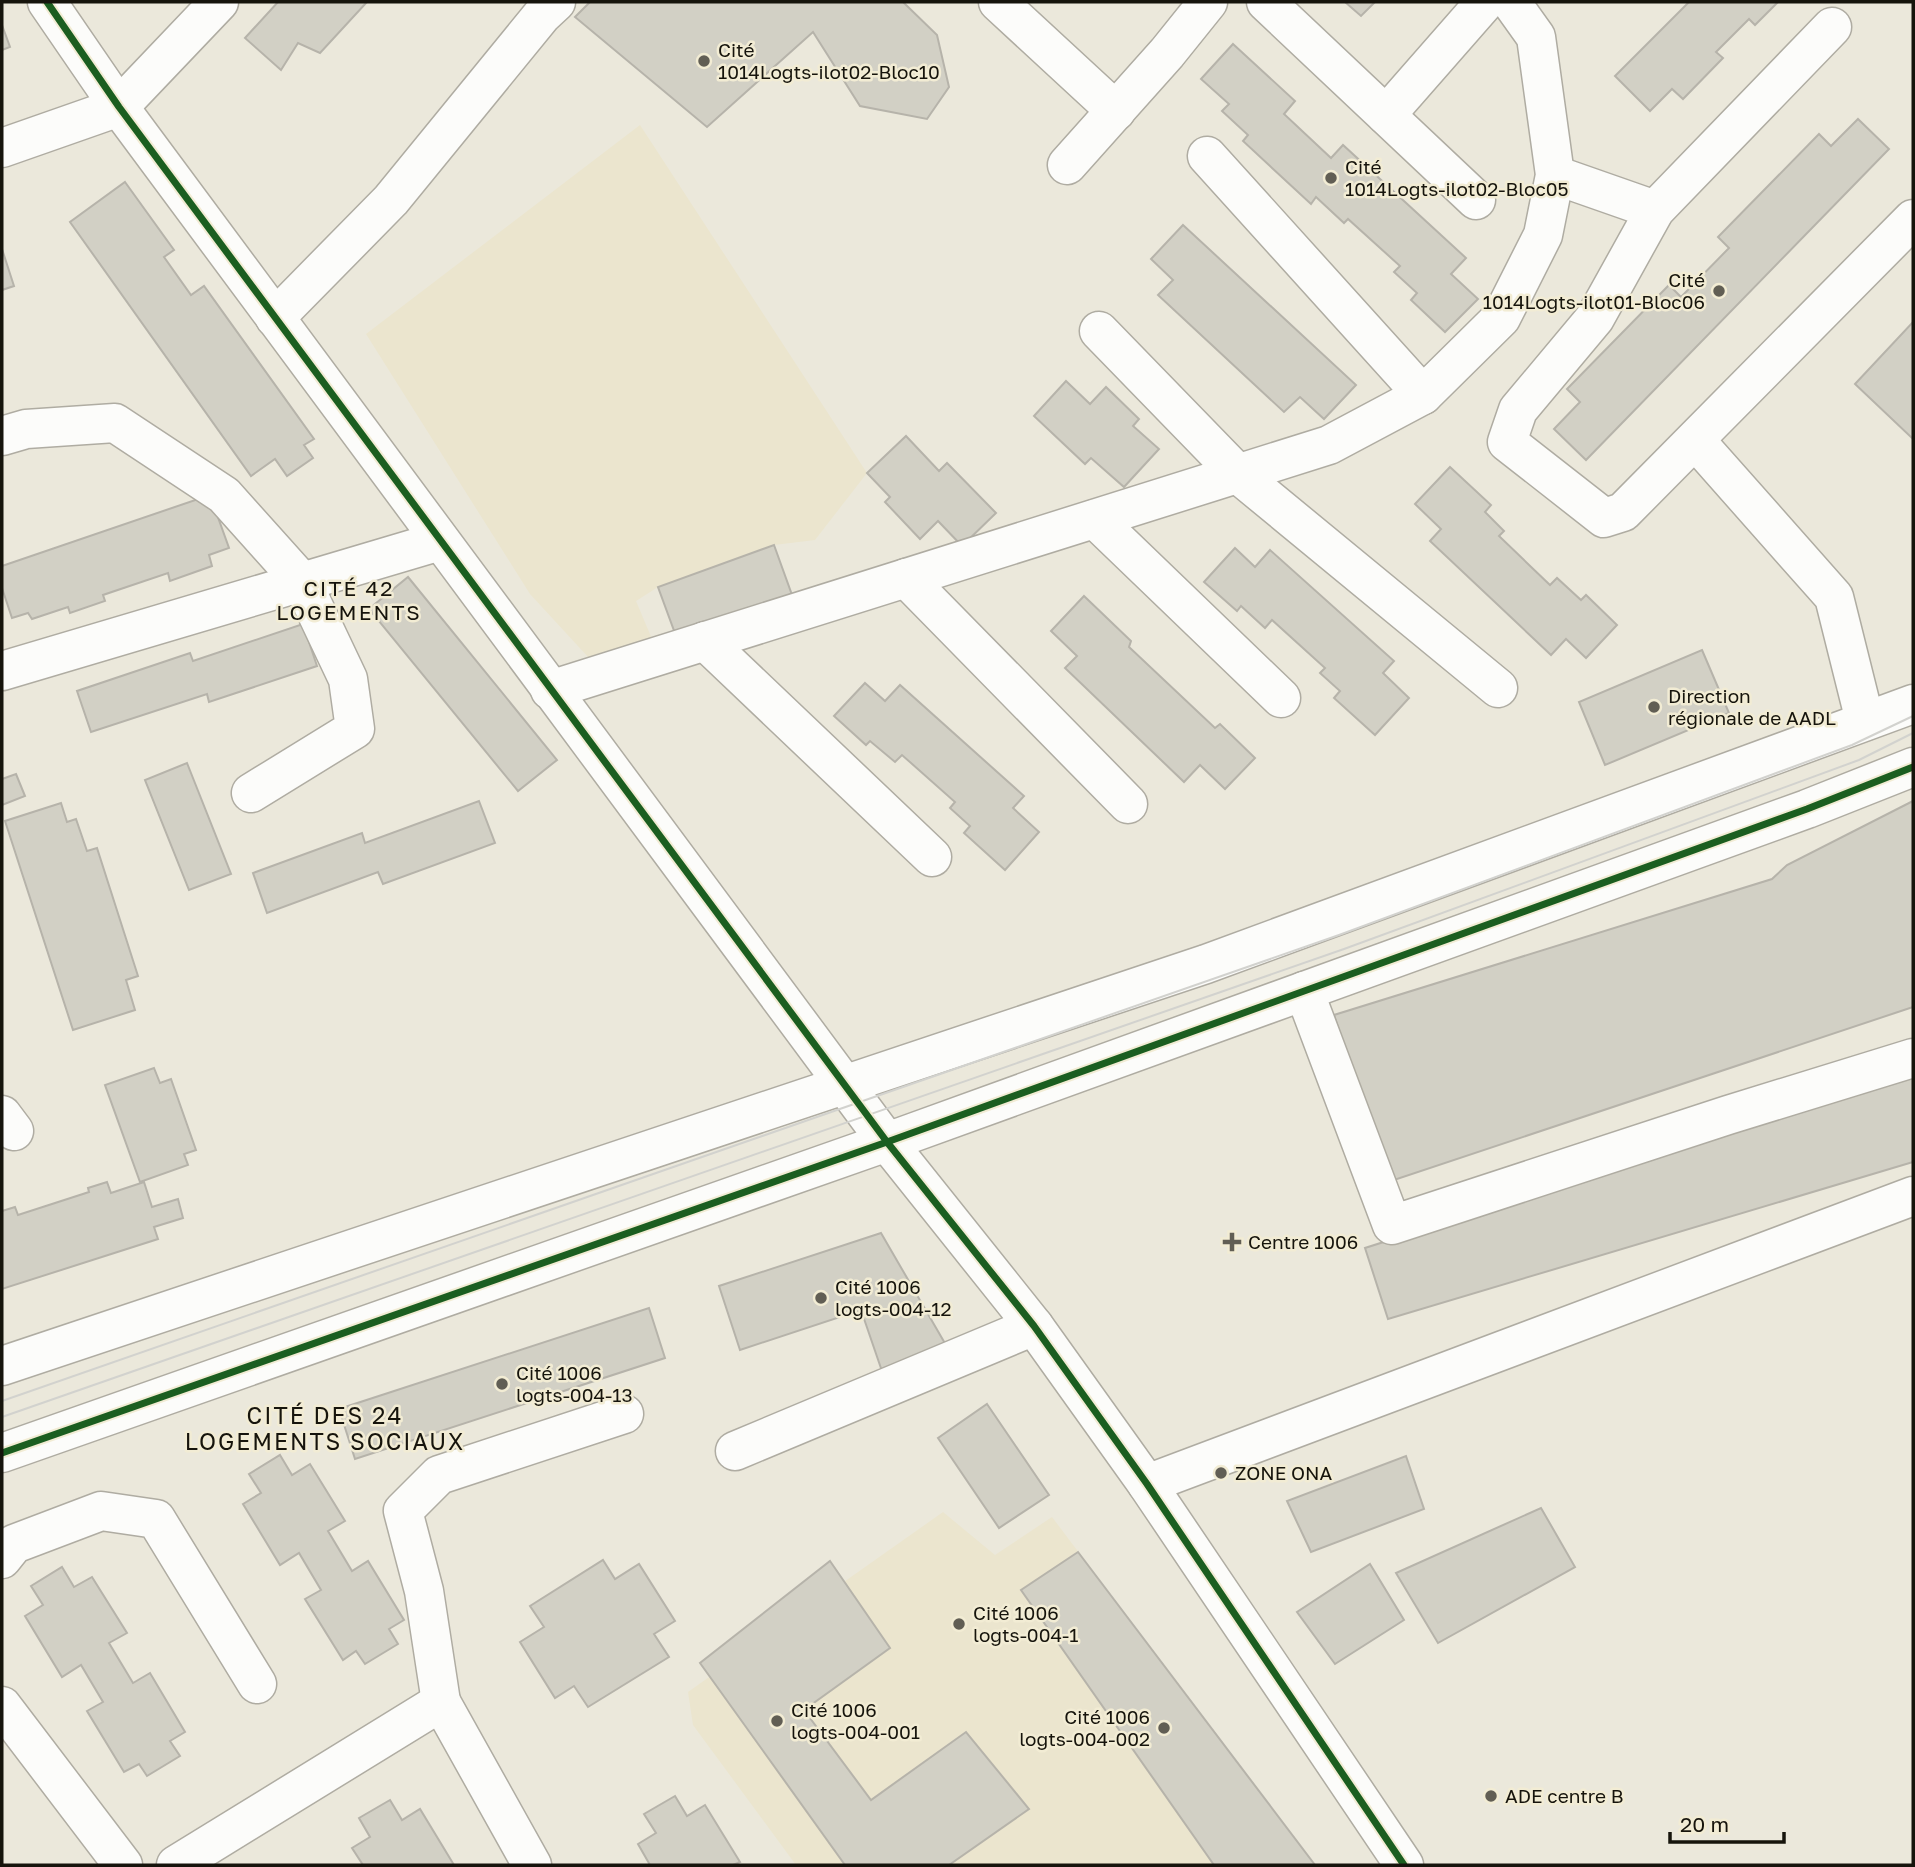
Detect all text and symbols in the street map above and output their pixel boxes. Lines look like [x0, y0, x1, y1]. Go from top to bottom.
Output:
place label: Cité 1014Logts-ilot02-Bloc10 [718, 38, 940, 83]
marker: Cité 1014Logts-ilot02-Bloc10 [696, 53, 712, 69]
place label: Cité 1014Logts-ilot02-Bloc05 [1345, 155, 1569, 200]
marker: Cité 1014Logts-ilot02-Bloc05 [1323, 170, 1339, 186]
place label: Cité 1014Logts-ilot01-Bloc06 [1483, 268, 1705, 313]
marker: Cité 1014Logts-ilot01-Bloc06 [1711, 283, 1727, 299]
district label: CITÉ 42 LOGEMENTS [276, 575, 422, 625]
place label: Direction régionale de AADL [1668, 684, 1836, 729]
marker: Direction régionale de AADL [1646, 699, 1662, 715]
place label: Centre 1006 [1248, 1230, 1358, 1253]
marker: Centre 1006 [1222, 1232, 1242, 1252]
place label: Cité 1006 logts-004-12 [835, 1275, 951, 1320]
marker: Cité 1006 logts-004-12 [813, 1290, 829, 1306]
place label: Cité 1006 logts-004-13 [516, 1361, 633, 1406]
marker: Cité 1006 logts-004-13 [494, 1376, 510, 1392]
district label: CITÉ DES 24 LOGEMENTS SOCIAUX [185, 1401, 465, 1455]
place label: ZONE ONA [1235, 1461, 1333, 1484]
marker: ZONE ONA [1213, 1465, 1229, 1481]
place label: Cité 1006 logts-004-1 [973, 1601, 1078, 1646]
marker: Cité 1006 logts-004-1 [951, 1616, 967, 1632]
place label: Cité 1006 logts-004-001 [791, 1698, 920, 1743]
place label: Cité 1006 logts-004-002 [1019, 1705, 1150, 1750]
marker: Cité 1006 logts-004-001 [769, 1713, 785, 1729]
marker: Cité 1006 logts-004-002 [1156, 1720, 1172, 1736]
place label: ADE centre B [1505, 1784, 1624, 1807]
marker: ADE centre B [1483, 1788, 1499, 1804]
scale bar [1670, 1800, 1784, 1844]
text: 20 m [1680, 1811, 1729, 1837]

